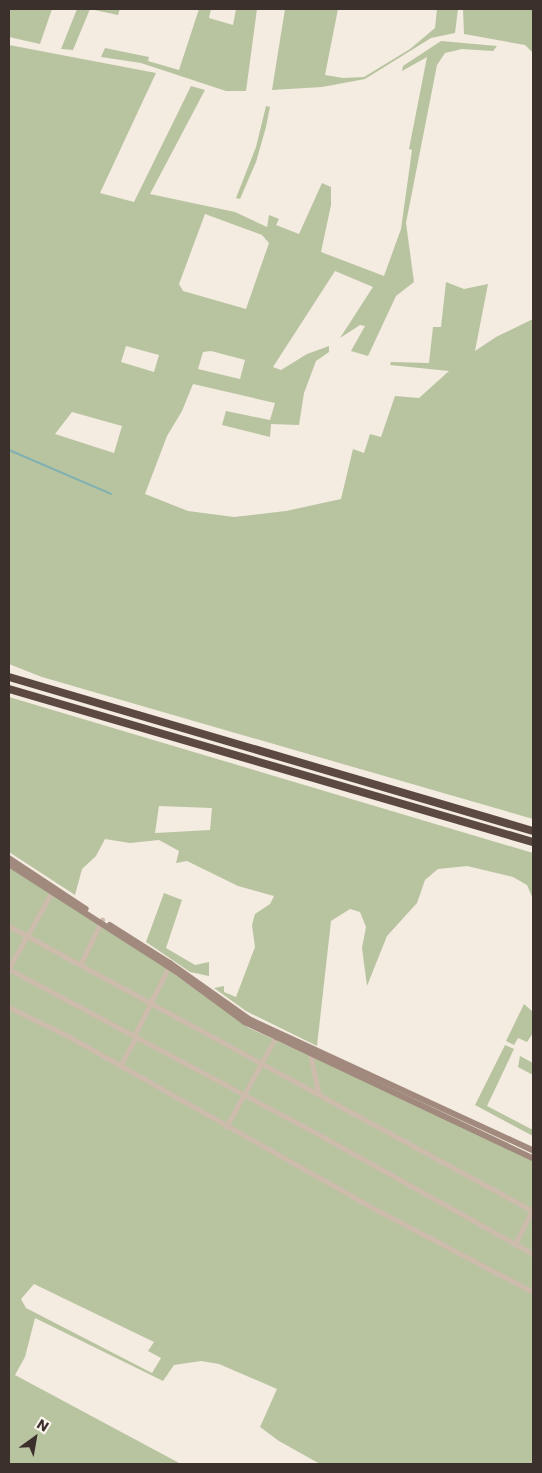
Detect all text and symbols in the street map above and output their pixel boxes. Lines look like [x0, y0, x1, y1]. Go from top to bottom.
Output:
north arrow [10, 1413, 60, 1463]
text: N [33, 1414, 53, 1437]

